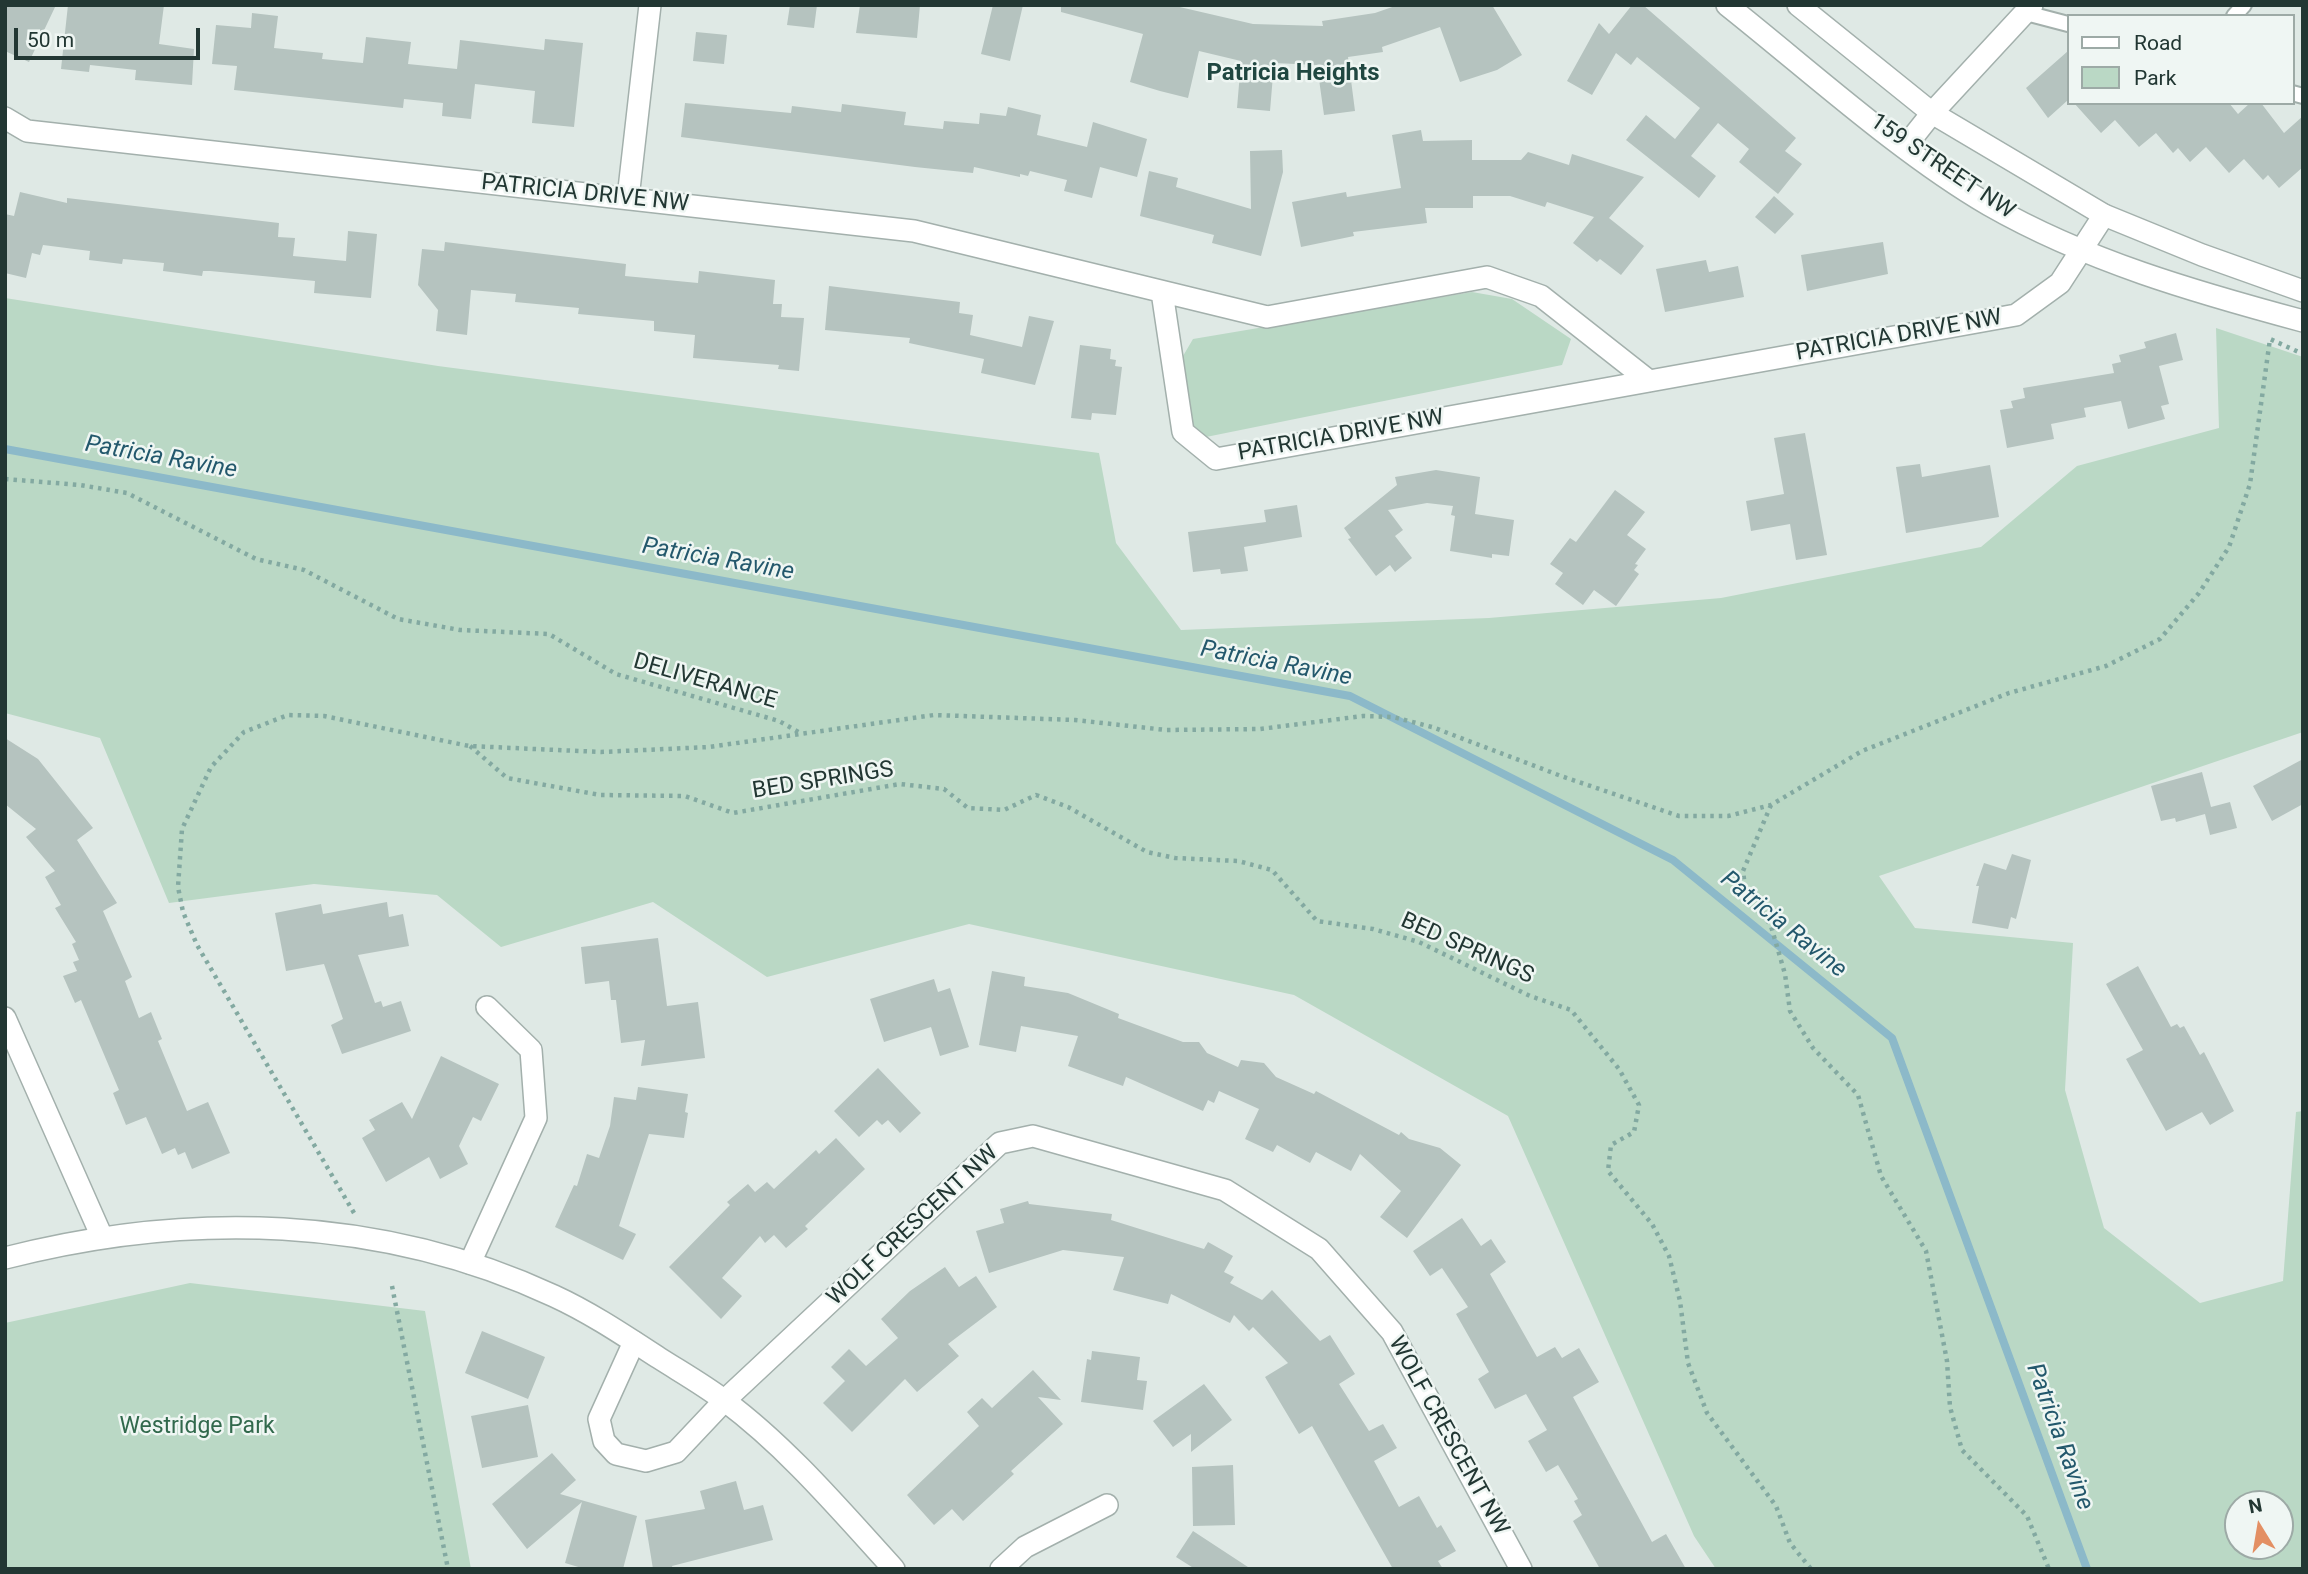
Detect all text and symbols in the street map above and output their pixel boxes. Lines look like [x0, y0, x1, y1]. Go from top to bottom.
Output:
scale bar [18, 14, 203, 58]
legend [2066, 14, 2294, 105]
text: 50 m [27, 28, 74, 52]
text: Road [2134, 31, 2182, 55]
district label: Patricia Heights [1207, 60, 1379, 88]
text: Park [2134, 66, 2176, 90]
street label: 159 STREET NW [1864, 108, 2020, 226]
street label: PATRICIA DRIVE NW [480, 169, 690, 219]
street label: PATRICIA DRIVE NW [1794, 304, 2004, 368]
street label: PATRICIA DRIVE NW [1236, 404, 1446, 468]
water label: Patricia Ravine [83, 430, 239, 486]
water label: Patricia Ravine [640, 532, 796, 588]
water label: Patricia Ravine [1198, 635, 1354, 693]
street label: DELIVERANCE [630, 648, 780, 716]
street label: BED SPRINGS [750, 756, 896, 806]
water label: Patricia Ravine [1714, 865, 1852, 985]
street label: BED SPRINGS [1396, 907, 1538, 991]
street label: WOLF CRESCENT NW [822, 1140, 1004, 1312]
street label: WOLF CRESCENT NW [1382, 1332, 1514, 1540]
water label: Patricia Ravine [2019, 1360, 2099, 1514]
park label: Westridge Park [119, 1413, 275, 1441]
north arrow [2224, 1490, 2294, 1560]
text: N [2247, 1493, 2264, 1518]

